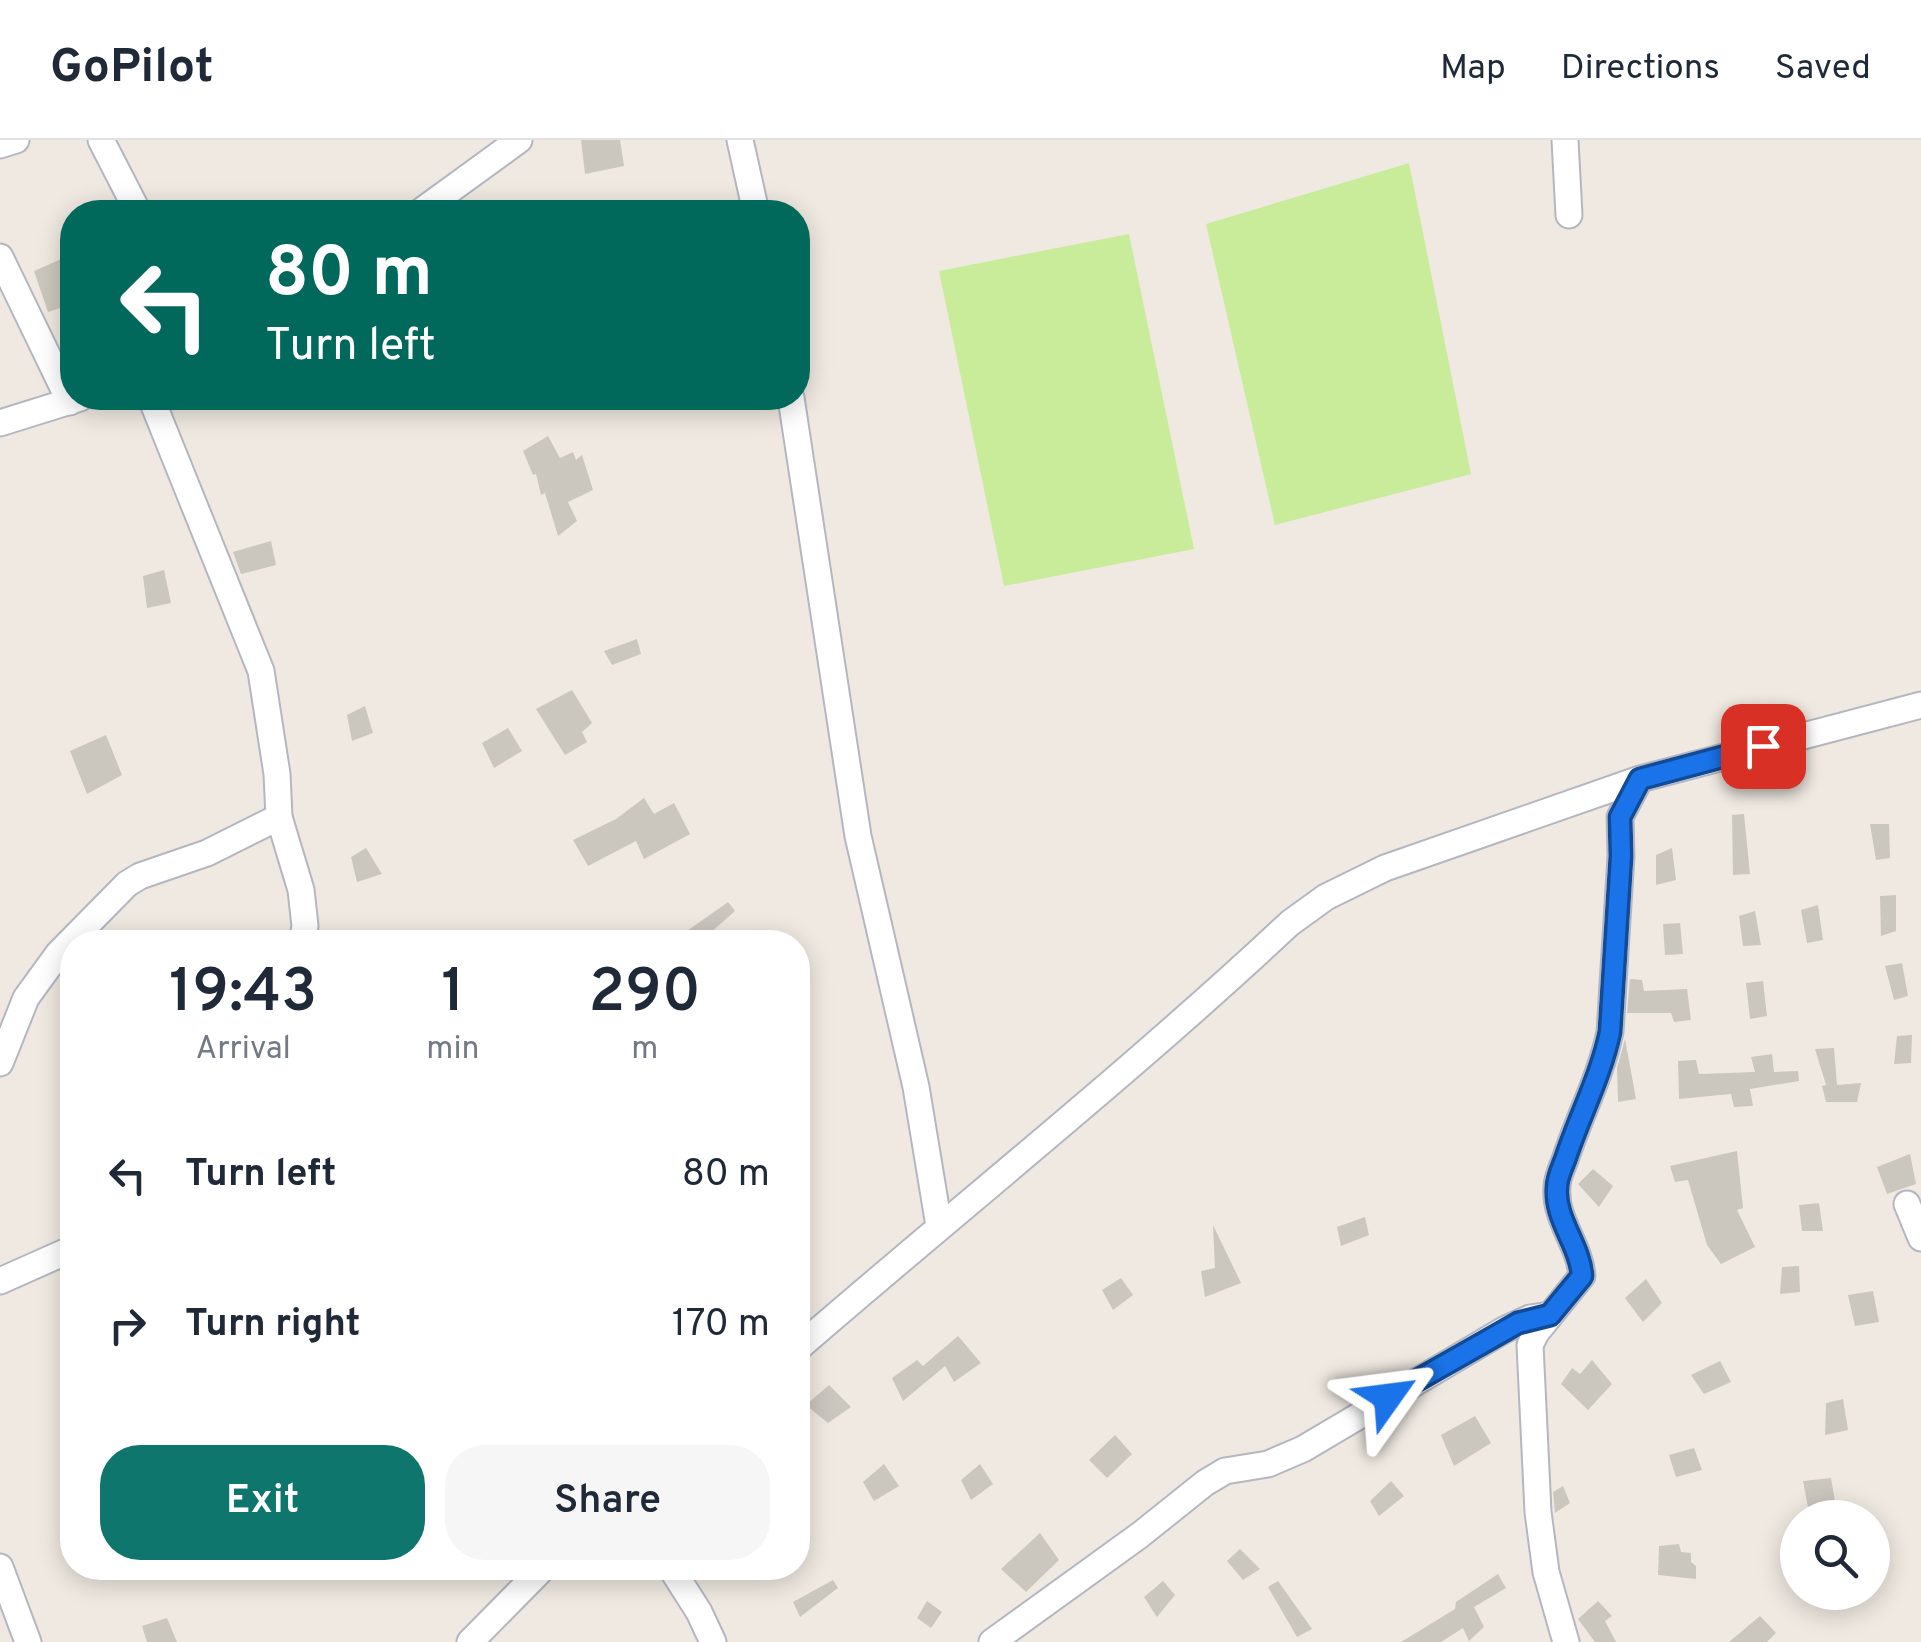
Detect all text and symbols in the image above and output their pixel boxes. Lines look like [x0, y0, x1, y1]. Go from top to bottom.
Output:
text: GoPilot [50, 39, 214, 99]
text: Map [1440, 47, 1506, 91]
text: Directions [1561, 47, 1720, 91]
text: Saved [1775, 47, 1871, 91]
text: 80 m [265, 232, 433, 321]
icon: left [100, 240, 230, 370]
text: Turn left [265, 319, 436, 376]
pin [1721, 704, 1806, 789]
icon: arrive [1736, 719, 1791, 774]
text: 19:43 [169, 957, 317, 1033]
text: 1 [441, 957, 465, 1033]
text: 290 [589, 957, 701, 1033]
text: Arrival [195, 1030, 291, 1070]
text: min [426, 1030, 480, 1070]
text: m [631, 1030, 658, 1070]
icon: left [100, 1148, 155, 1203]
text: Turn left [185, 1151, 337, 1200]
text: 80 m [682, 1151, 770, 1200]
icon: right [100, 1298, 155, 1353]
text: Turn right [185, 1301, 360, 1350]
text: 170 m [672, 1301, 770, 1350]
position arrow [1336, 1345, 1440, 1449]
button: Exit [100, 1445, 425, 1560]
button: Share [445, 1445, 770, 1560]
map controls [1780, 1500, 1890, 1610]
button: search [1780, 1500, 1890, 1610]

